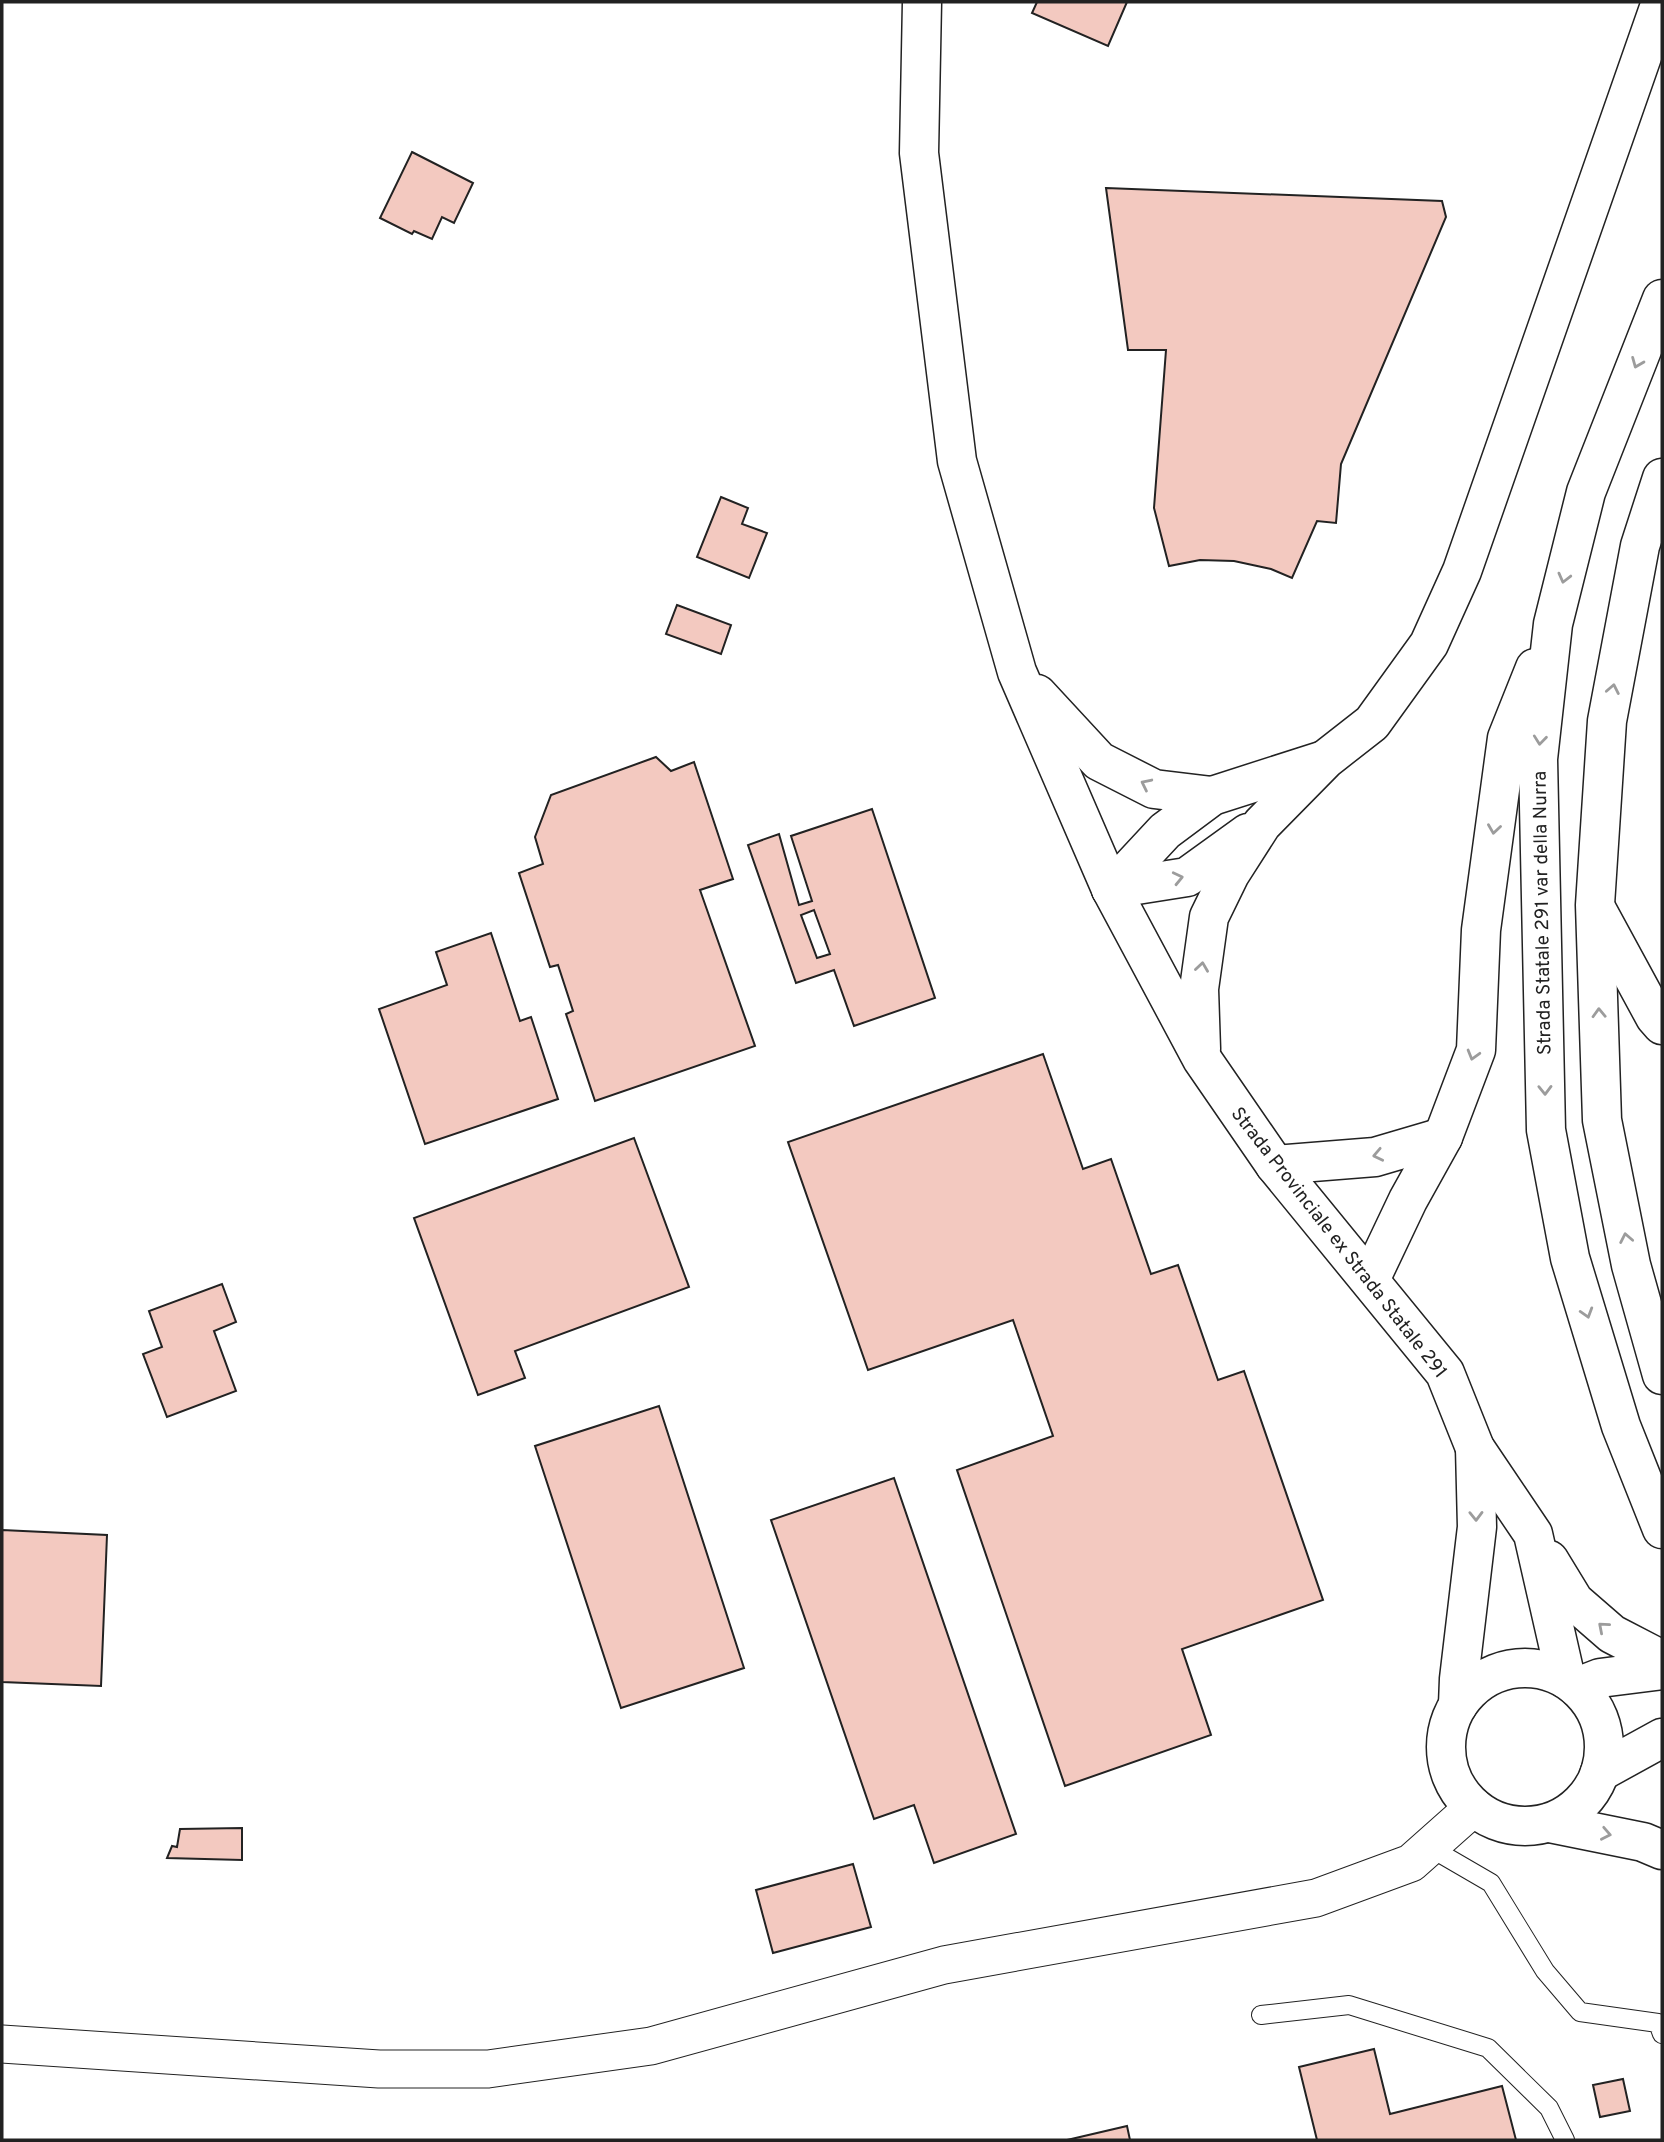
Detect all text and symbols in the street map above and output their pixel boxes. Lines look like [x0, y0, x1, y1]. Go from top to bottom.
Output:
one-way arrow [1632, 356, 1646, 368]
one-way arrow [1558, 572, 1572, 584]
one-way arrow [1604, 683, 1619, 695]
one-way arrow [1533, 735, 1548, 746]
street label: Strada Statale 291 var della Nurra [1529, 771, 1557, 1055]
one-way arrow [1141, 779, 1153, 793]
one-way arrow [1487, 824, 1502, 835]
one-way arrow [1172, 871, 1184, 886]
one-way arrow [1194, 961, 1209, 973]
one-way arrow [1591, 1007, 1606, 1018]
one-way arrow [1467, 1049, 1481, 1061]
one-way arrow [1537, 1086, 1553, 1096]
street label: Strada Provinciale ex Strada Statale 291 [1225, 1103, 1452, 1384]
one-way arrow [1372, 1146, 1384, 1161]
one-way arrow [1619, 1232, 1634, 1244]
one-way arrow [1579, 1307, 1594, 1319]
one-way arrow [1469, 1511, 1484, 1522]
one-way arrow [1598, 1622, 1611, 1635]
one-way arrow [1600, 1826, 1612, 1841]

